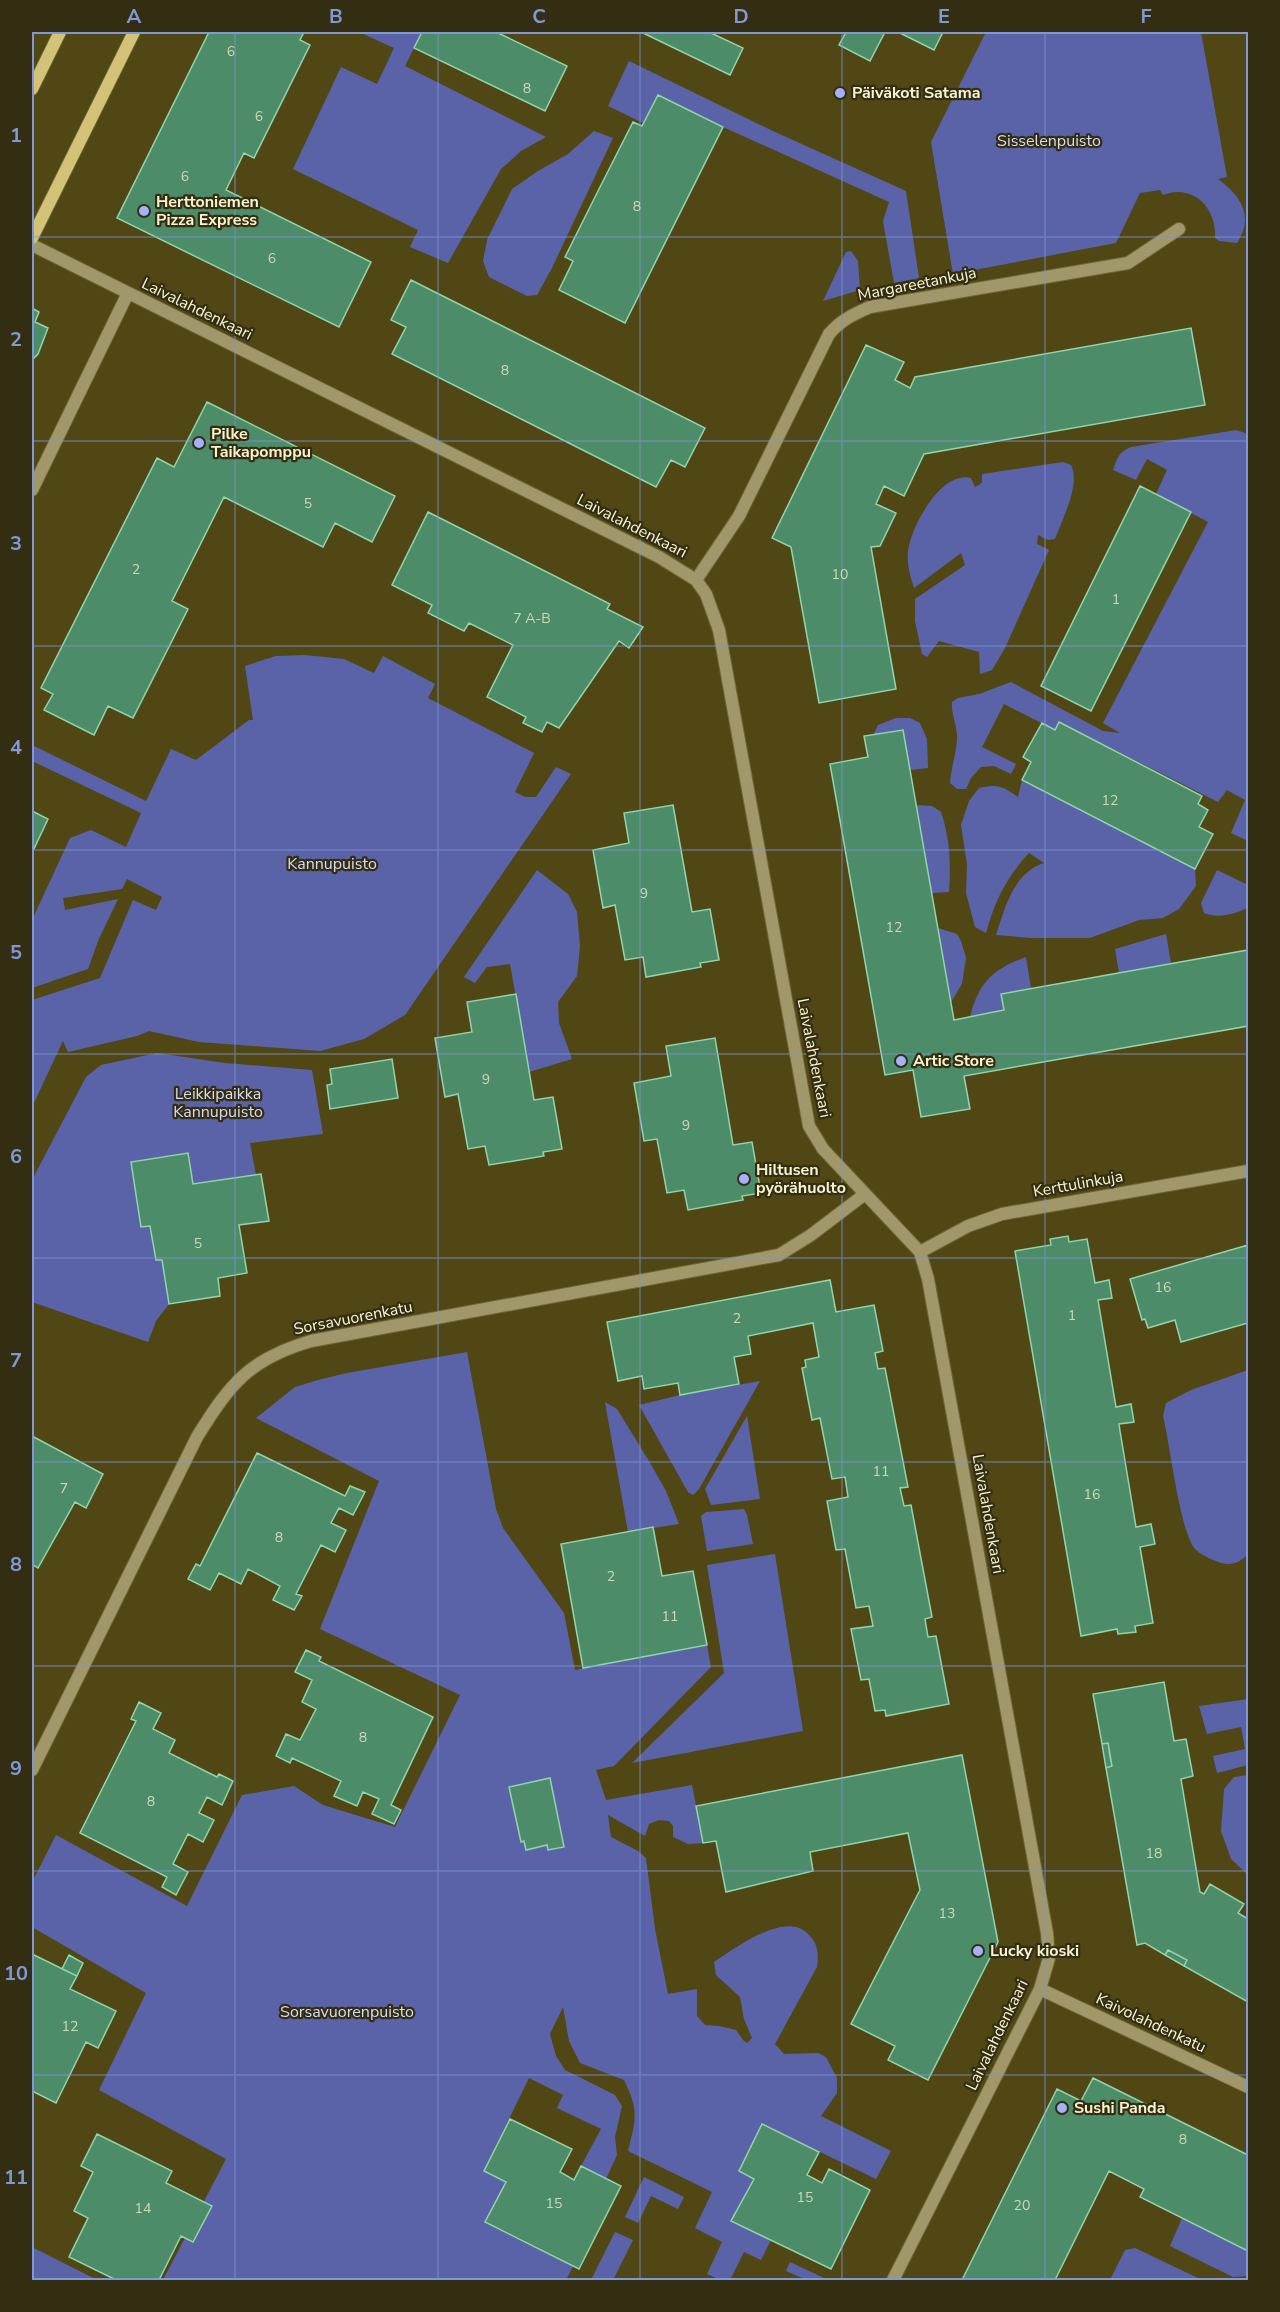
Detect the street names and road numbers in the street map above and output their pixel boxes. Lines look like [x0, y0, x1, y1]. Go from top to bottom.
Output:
street label: Margareetankuja [856, 262, 978, 306]
street label: Laivalahdenkaari [138, 273, 256, 345]
street label: Laivalahdenkaari [573, 489, 691, 563]
street label: Laivalahdenkaari [792, 997, 836, 1119]
street label: Kerttulinkuja [1031, 1165, 1125, 1203]
street label: Sorsavuorenkatu [292, 1296, 414, 1340]
street label: Laivalahdenkaari [967, 1453, 1009, 1575]
street label: Laivalahdenkaari [961, 1976, 1033, 2094]
street label: Kaivolahdenkatu [1092, 1988, 1210, 2058]

